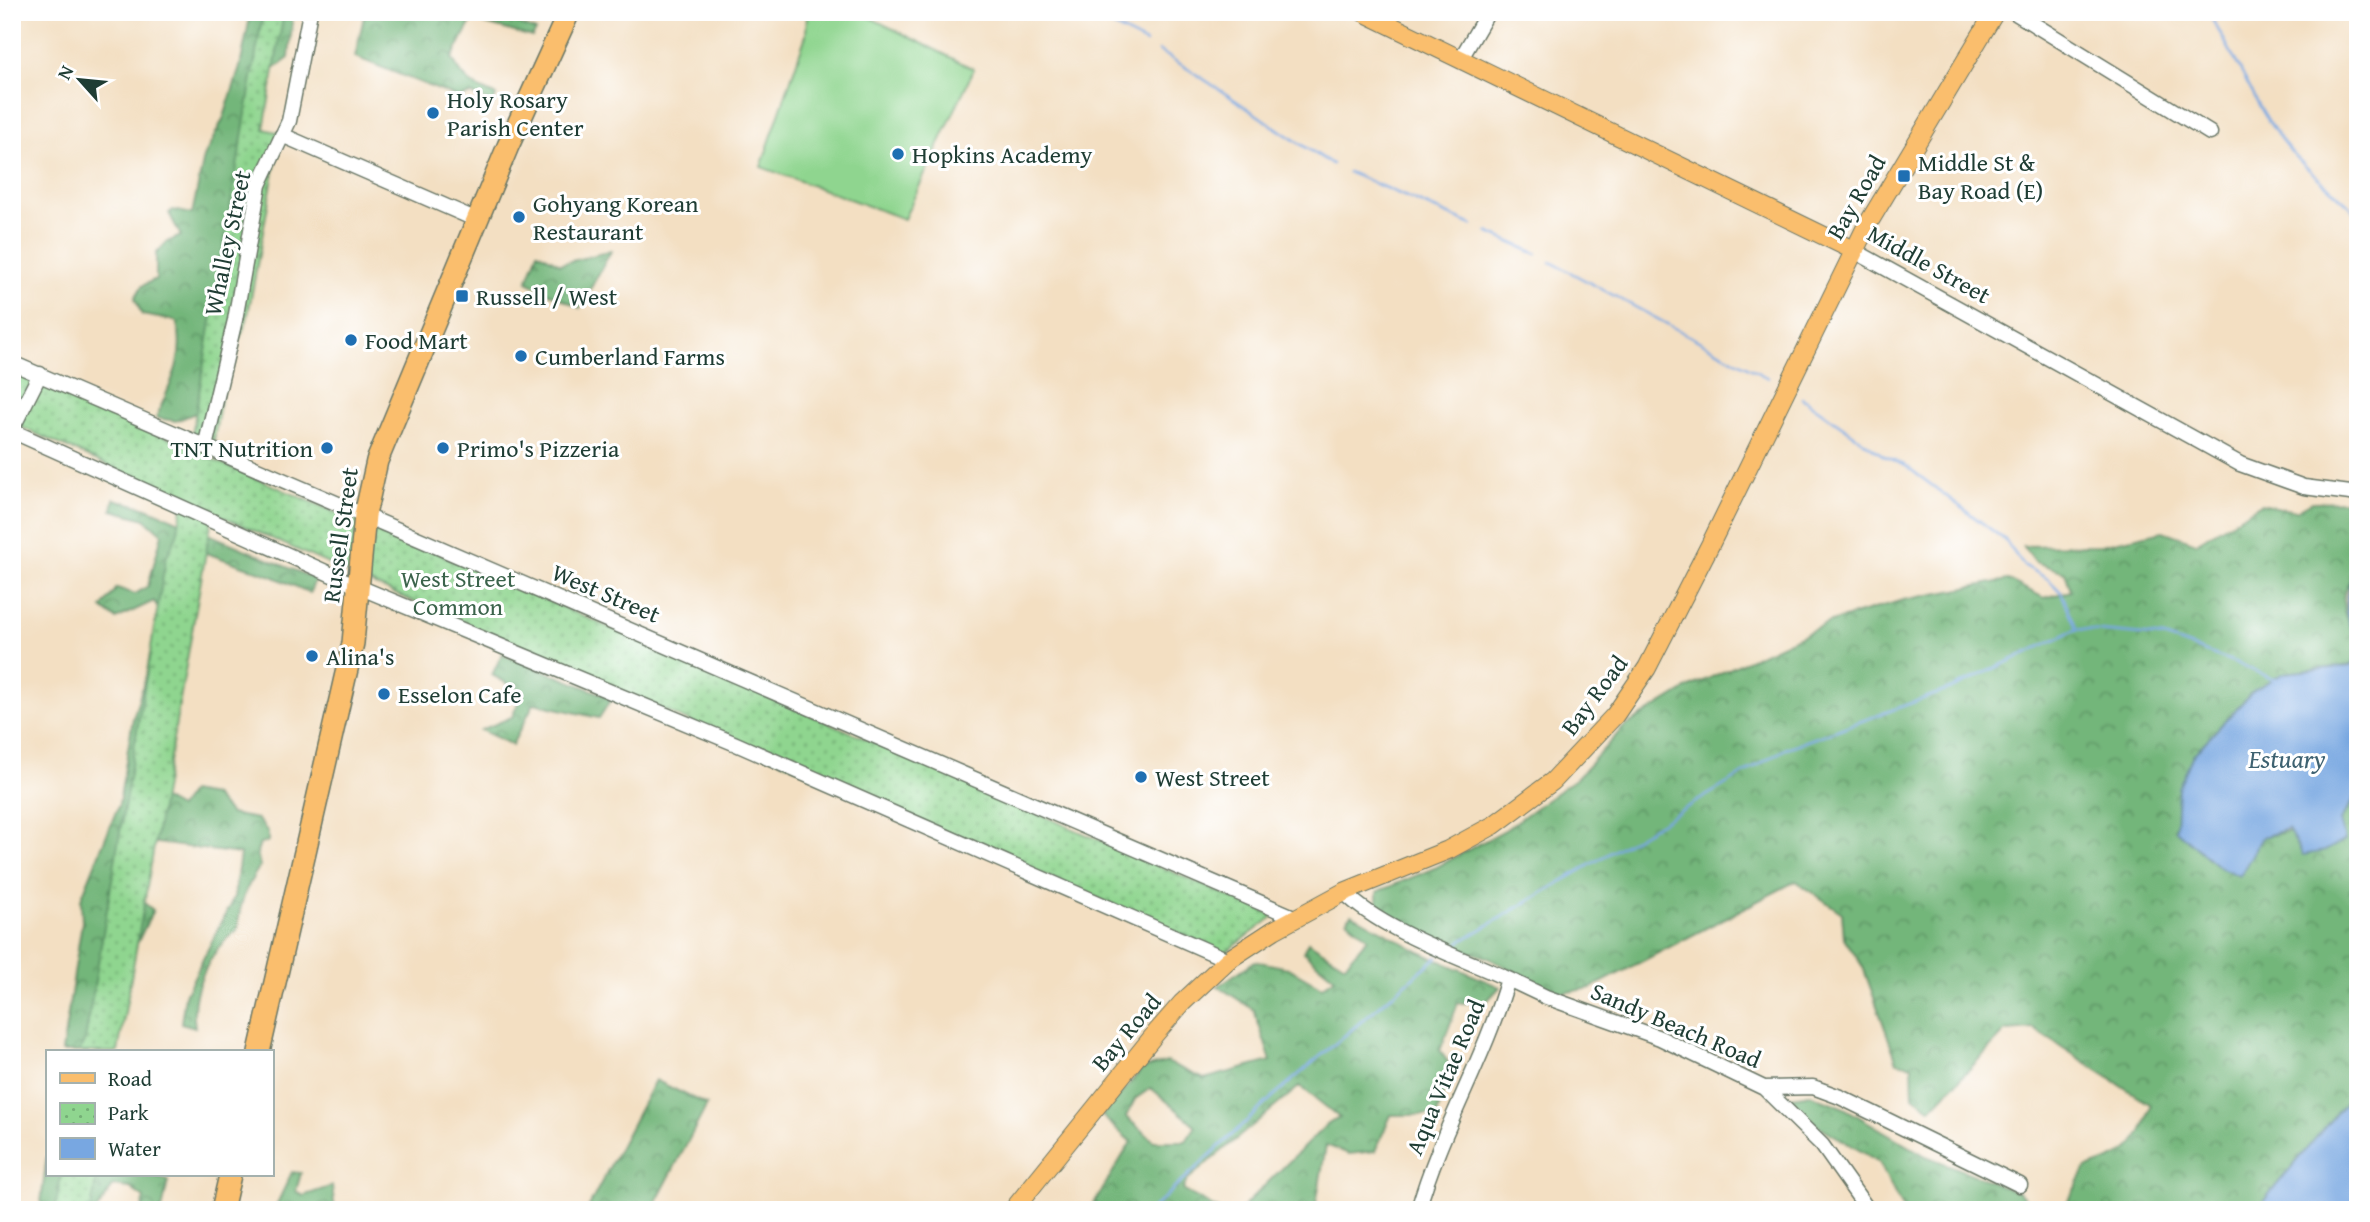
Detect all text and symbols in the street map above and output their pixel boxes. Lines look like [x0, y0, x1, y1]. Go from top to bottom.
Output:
north arrow [46, 46, 116, 116]
text: N [49, 60, 80, 84]
place label: Holy Rosary Parish Center [447, 82, 584, 145]
marker: Holy Rosary Parish Center [425, 105, 441, 121]
place label: Hopkins Academy [912, 137, 1093, 172]
place label: Middle St & Bay Road (E) [1918, 145, 2043, 208]
marker: Hopkins Academy [890, 146, 906, 162]
street label: Bay Road [1818, 148, 1894, 246]
street label: Whalley Street [195, 167, 260, 319]
marker: Middle St & Bay Road (E) [1896, 168, 1912, 184]
place label: Gohyang Korean Restaurant [533, 186, 699, 249]
marker: Gohyang Korean Restaurant [511, 209, 527, 225]
street label: Middle Street [1861, 216, 1997, 313]
place label: Russell / West [476, 279, 618, 314]
marker: Russell / West [454, 288, 470, 304]
place label: Food Mart [365, 323, 468, 358]
marker: Food Mart [343, 332, 359, 348]
place label: Cumberland Farms [535, 339, 725, 374]
marker: Cumberland Farms [513, 348, 529, 364]
place label: TNT Nutrition [170, 431, 314, 466]
place label: Primo's Pizzeria [457, 431, 620, 466]
marker: TNT Nutrition [319, 440, 335, 456]
marker: Primo's Pizzeria [435, 440, 451, 456]
street label: Russell Street [313, 464, 367, 605]
street label: West Street [546, 554, 666, 632]
park label: West Street Common [401, 561, 516, 624]
place label: Alina's [326, 639, 395, 674]
street label: Bay Road [1552, 647, 1636, 742]
marker: Alina's [304, 648, 320, 664]
place label: Esselon Cafe [398, 677, 522, 712]
marker: Esselon Cafe [376, 686, 392, 702]
water label: Estuary [2248, 739, 2325, 778]
place label: West Street [1155, 760, 1270, 795]
marker: West Street [1133, 769, 1149, 785]
street label: Sandy Beach Road [1585, 973, 1767, 1077]
street label: Bay Road [1083, 985, 1169, 1079]
street label: Aqua Vitae Road [1396, 994, 1494, 1160]
legend [46, 1050, 273, 1176]
text: Road [108, 1063, 153, 1094]
text: Park [108, 1097, 149, 1128]
text: Water [108, 1133, 161, 1164]

